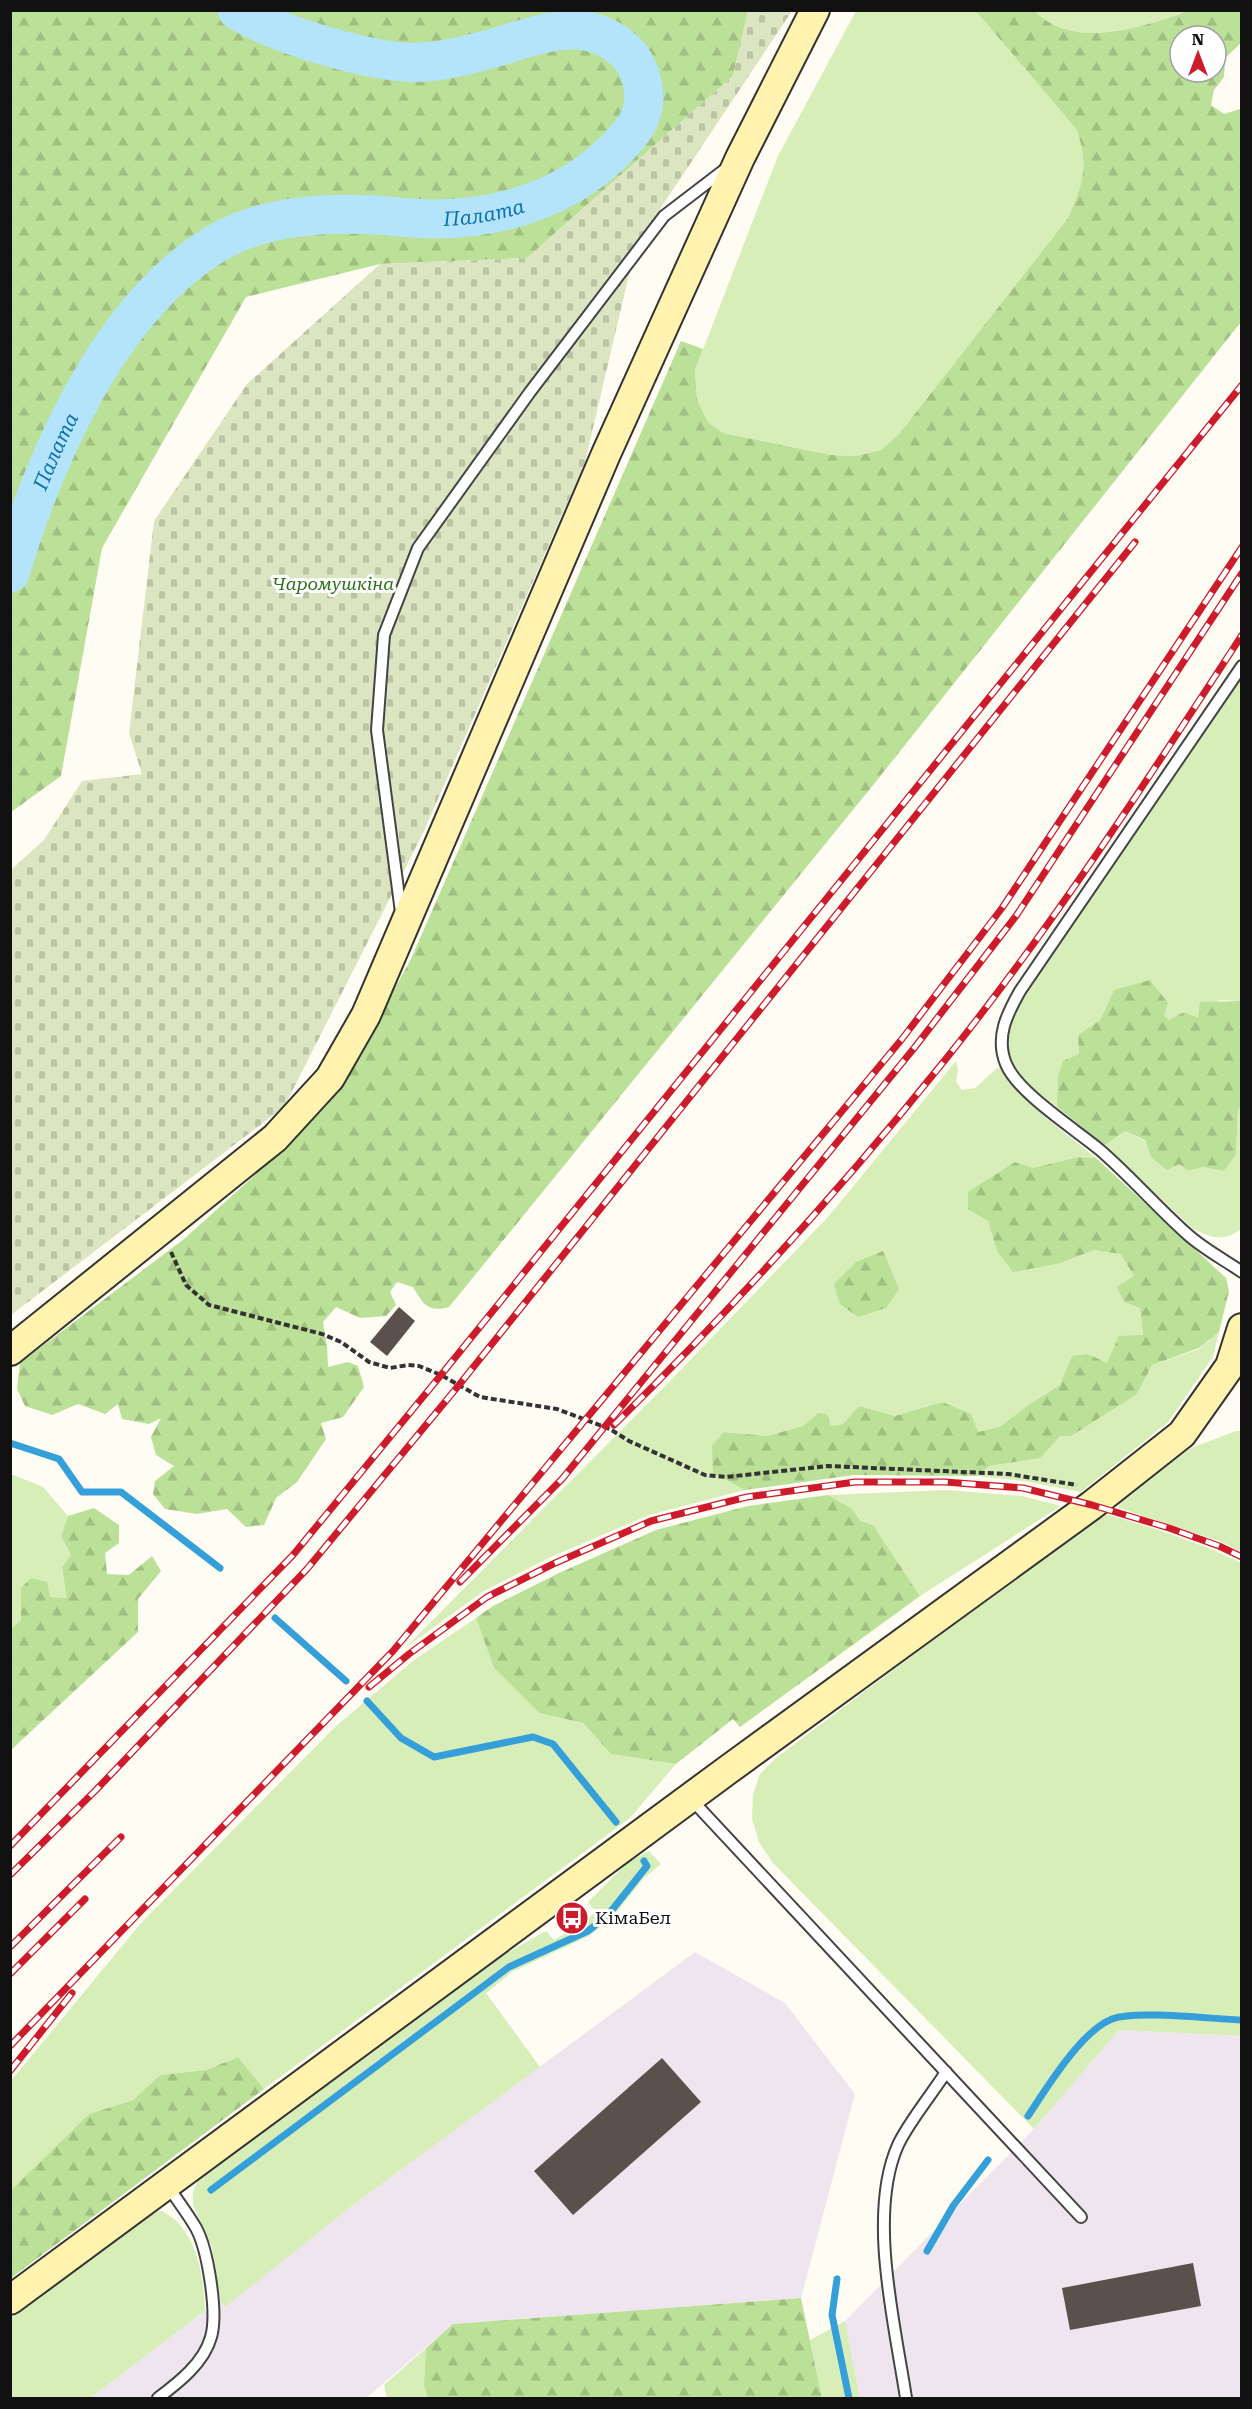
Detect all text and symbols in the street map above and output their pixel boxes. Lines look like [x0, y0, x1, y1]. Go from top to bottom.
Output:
north arrow [1168, 24, 1228, 84]
text: N [1192, 30, 1204, 49]
water label: Палата [442, 194, 527, 231]
water label: Палата [28, 409, 83, 494]
park label: Чаромушкіна [272, 573, 394, 594]
bus stop icon: КімаБел [554, 1900, 590, 1936]
place label: КімаБел [595, 1907, 671, 1928]

